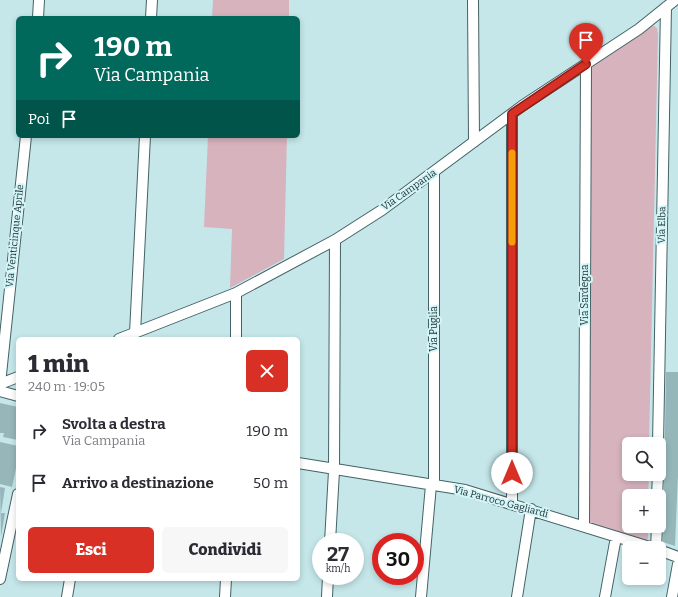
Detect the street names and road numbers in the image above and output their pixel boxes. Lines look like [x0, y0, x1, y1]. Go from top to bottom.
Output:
street label: Via Campania [379, 166, 439, 213]
street label: Via Venticinque Aprile [4, 184, 26, 288]
street label: Via Elba [656, 206, 668, 244]
street label: Via Sardegna [579, 264, 591, 325]
street label: Via Puglia [428, 306, 440, 352]
street label: Via Parroco Gagliardi [452, 484, 550, 520]

